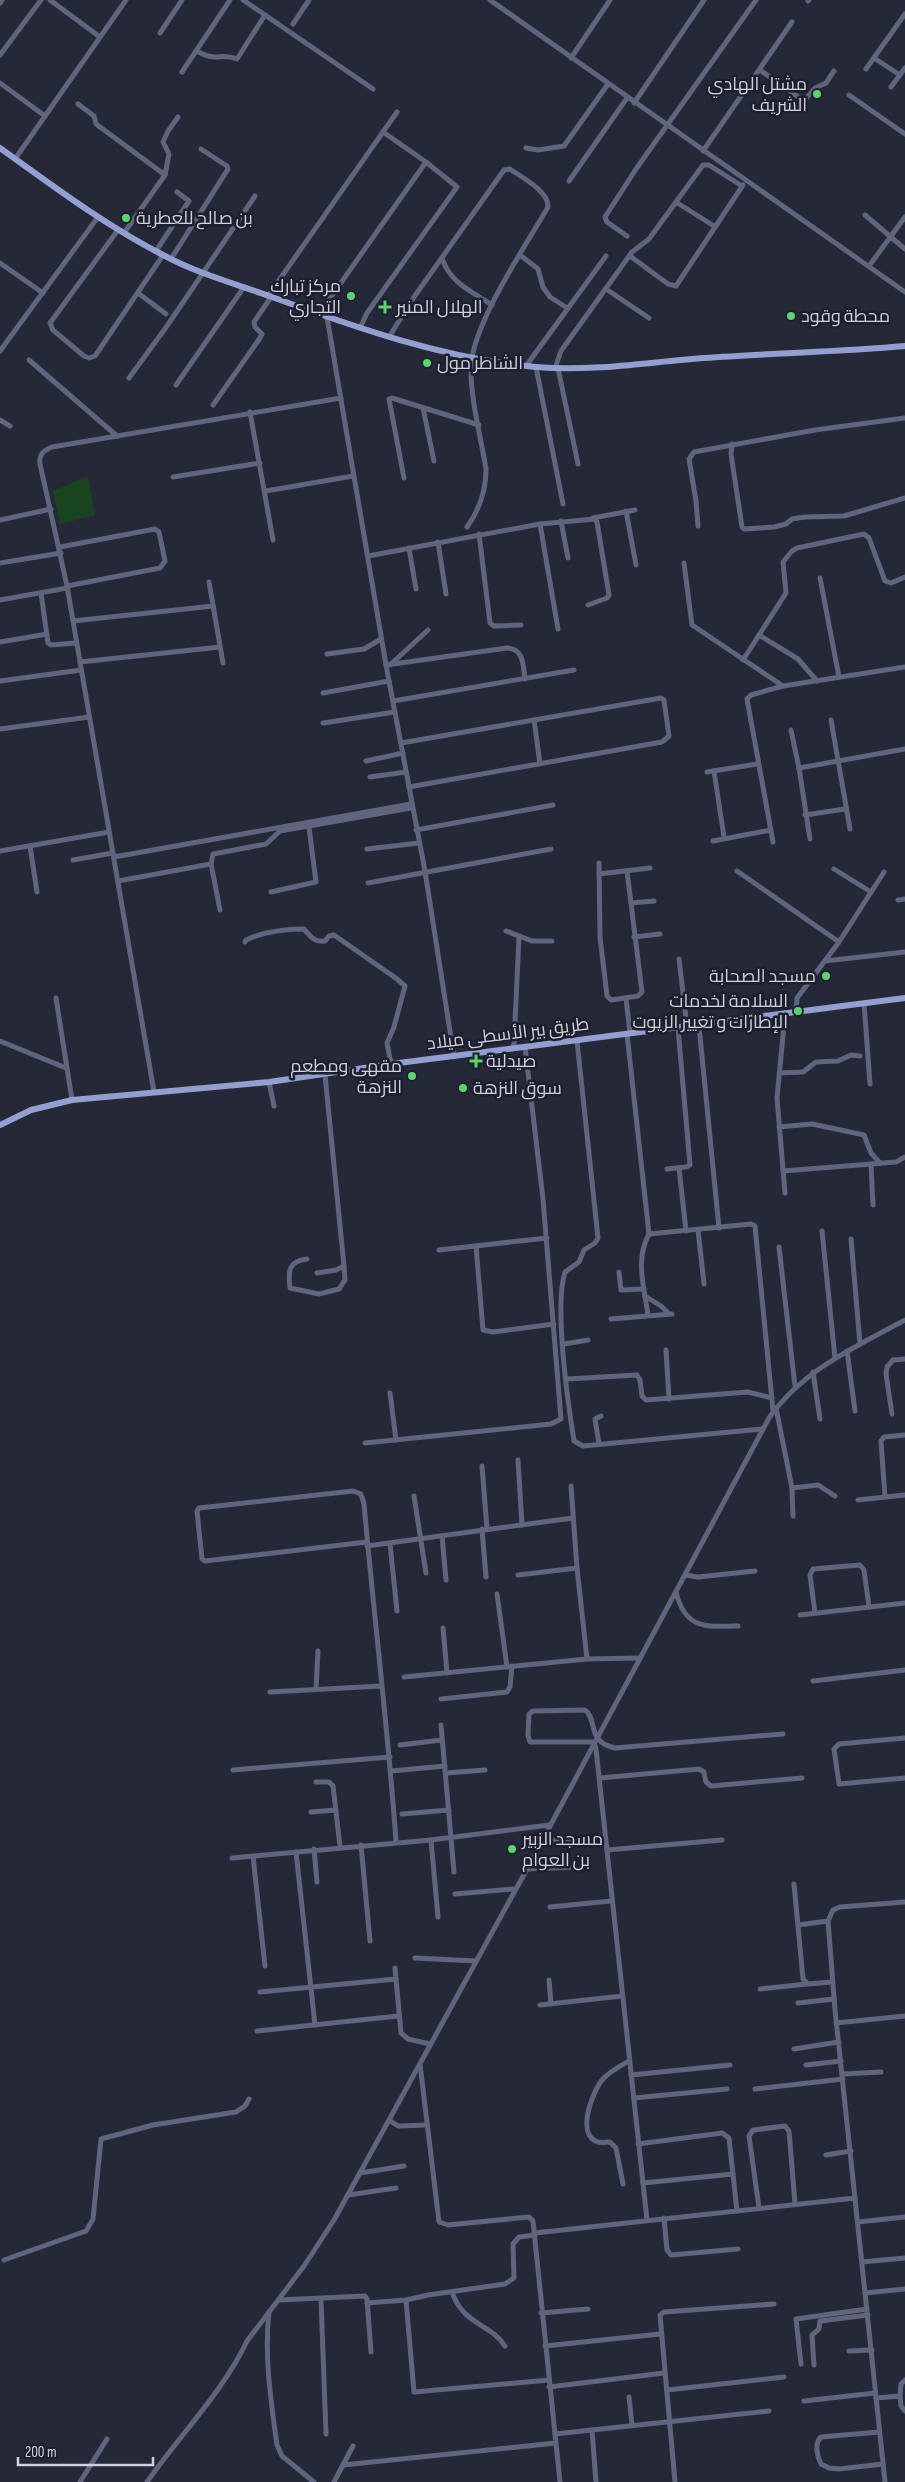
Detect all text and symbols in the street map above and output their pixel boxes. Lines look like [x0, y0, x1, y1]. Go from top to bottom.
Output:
place label: مشتل الهادي الشريف [707, 74, 807, 116]
marker: مشتل الهادي الشريف [811, 88, 823, 100]
place label: بن صالح للعطرية [136, 208, 253, 230]
marker: بن صالح للعطرية [120, 212, 132, 224]
place label: مركز تبارك التجاري [270, 276, 341, 321]
marker: مركز تبارك التجاري [345, 290, 357, 302]
place label: الهلال المنير [395, 297, 483, 318]
marker: الهلال المنير [378, 300, 392, 314]
place label: محطة وقود [801, 306, 890, 327]
marker: محطة وقود [785, 310, 797, 322]
place label: الشاطر مول [437, 353, 523, 374]
marker: الشاطر مول [421, 357, 433, 369]
place label: مسجد الصحابة [709, 966, 816, 987]
marker: مسجد الصحابة [820, 970, 832, 982]
place label: السلامة لخدمات الإطارات و تغيير الزيوت [632, 991, 788, 1033]
marker: السلامة لخدمات الإطارات و تغيير الزيوت [792, 1005, 804, 1017]
street label: طريق بير الأسطى ميلاد [426, 1014, 591, 1055]
place label: صيدلية [486, 1051, 536, 1072]
marker: صيدلية [470, 1055, 482, 1067]
place label: مقهى ومطعم النزهة [290, 1056, 402, 1098]
marker: مقهى ومطعم النزهة [406, 1070, 418, 1082]
place label: سوق النزهة [473, 1078, 562, 1100]
marker: سوق النزهة [457, 1082, 469, 1094]
place label: مسجد الزبير بن العوام [521, 1829, 603, 1872]
marker: مسجد الزبير بن العوام [506, 1843, 518, 1855]
scale bar [18, 2434, 152, 2466]
text: 200 m [25, 2443, 57, 2462]

